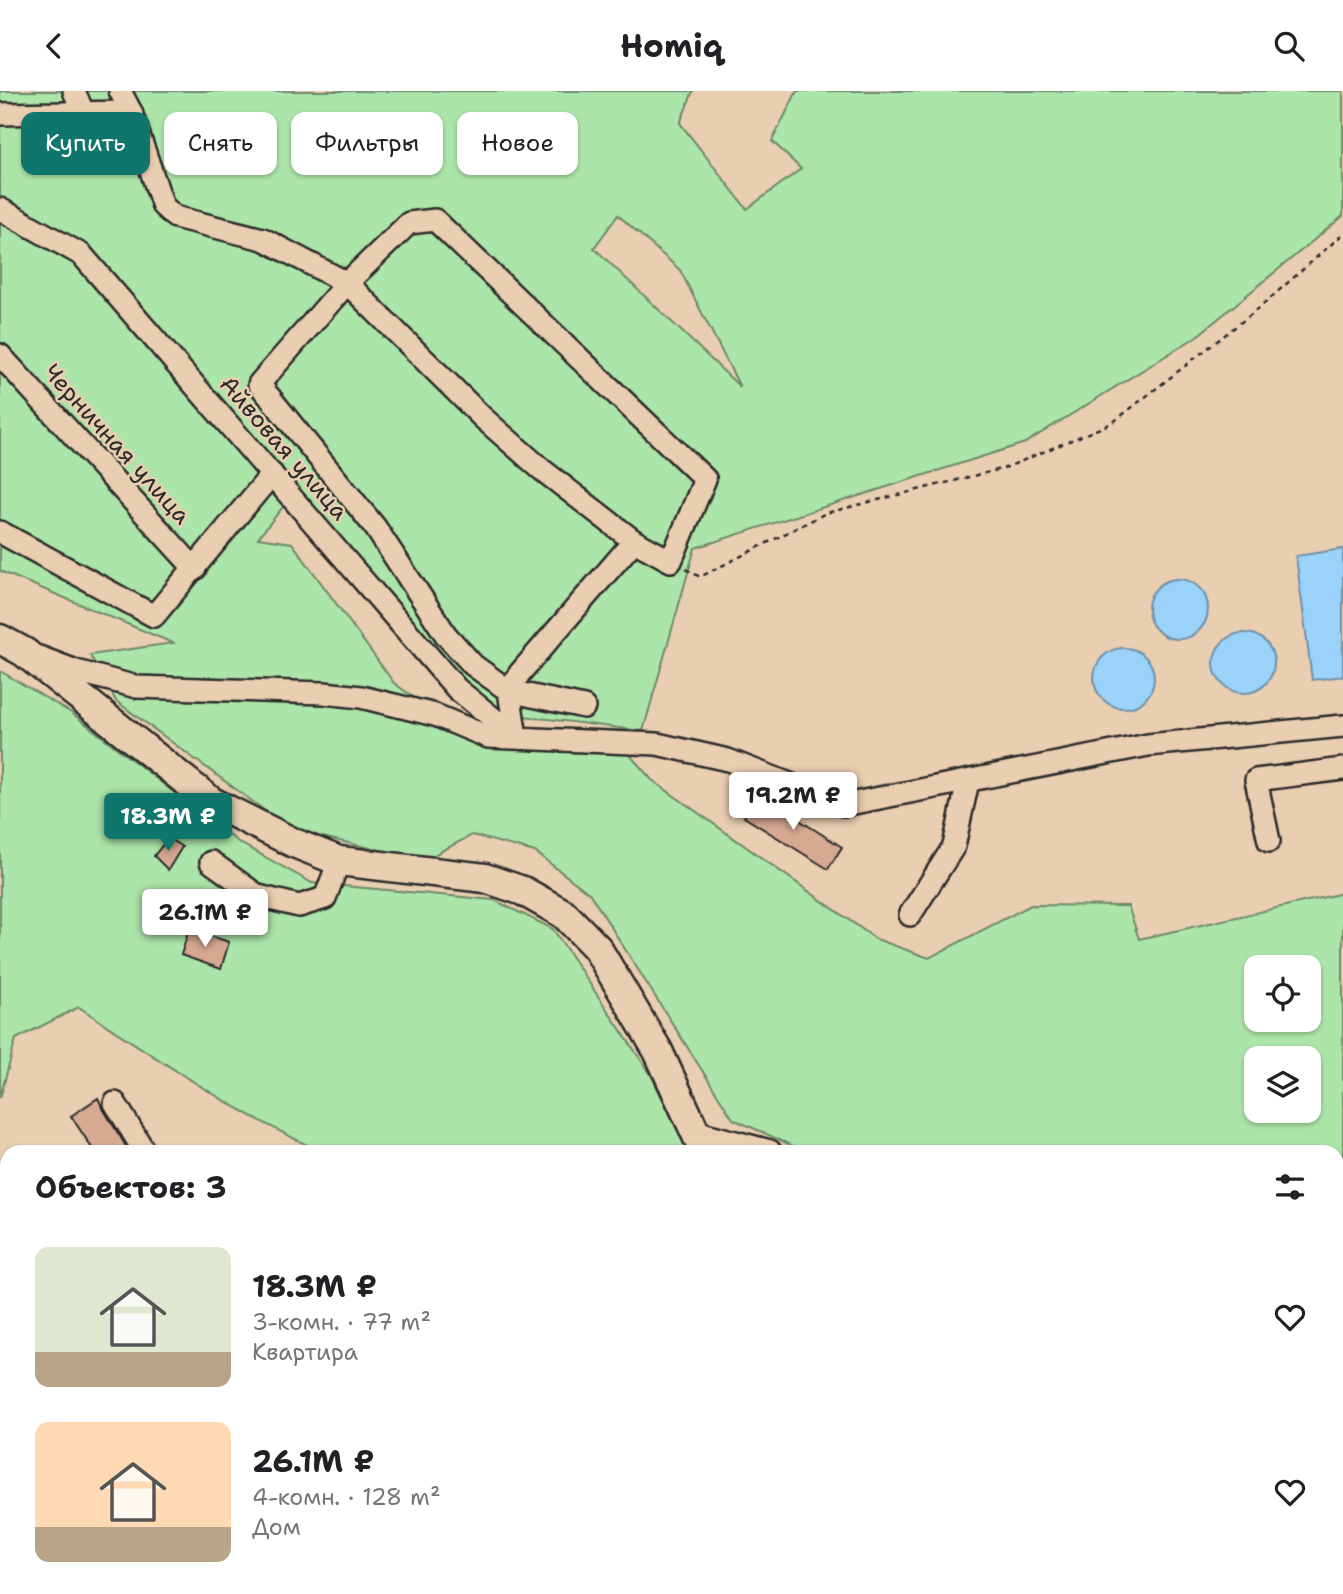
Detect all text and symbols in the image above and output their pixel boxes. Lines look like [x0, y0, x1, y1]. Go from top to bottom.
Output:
text: Homiq [620, 24, 723, 67]
icon: back [35, 27, 73, 65]
icon: search [1270, 27, 1308, 65]
chip: Купить [21, 112, 150, 175]
chip: Снять [164, 112, 277, 175]
chip: Фильтры [291, 112, 443, 175]
chip: Новое [457, 112, 578, 175]
street label: Черничная улица [36, 357, 198, 531]
street label: Айвовая улица [212, 369, 356, 527]
pin: 19.2M ₽ [728, 773, 858, 832]
text: 19.2M ₽ [745, 780, 841, 810]
pin: 18.3M ₽ [103, 793, 233, 853]
text: 18.3M ₽ [120, 801, 216, 831]
pin: 26.1M ₽ [140, 889, 270, 949]
text: 26.1M ₽ [158, 897, 252, 927]
map controls [1244, 955, 1321, 1123]
button: locate [1244, 955, 1321, 1032]
button: layers [1244, 1046, 1321, 1123]
text: Объектов: 3 [35, 1167, 227, 1208]
icon: filters [1271, 1168, 1309, 1206]
text: 18.3M ₽ [252, 1266, 377, 1307]
icon: home [91, 1275, 175, 1359]
icon: heart [1271, 1298, 1309, 1336]
text: 3-комн. · 77 m² [252, 1307, 431, 1337]
text: Квартира [252, 1337, 358, 1367]
text: 26.1M ₽ [252, 1441, 374, 1482]
icon: home [91, 1450, 175, 1534]
icon: heart [1271, 1473, 1309, 1511]
text: 4-комн. · 128 m² [252, 1482, 440, 1512]
text: Дом [252, 1512, 301, 1542]

